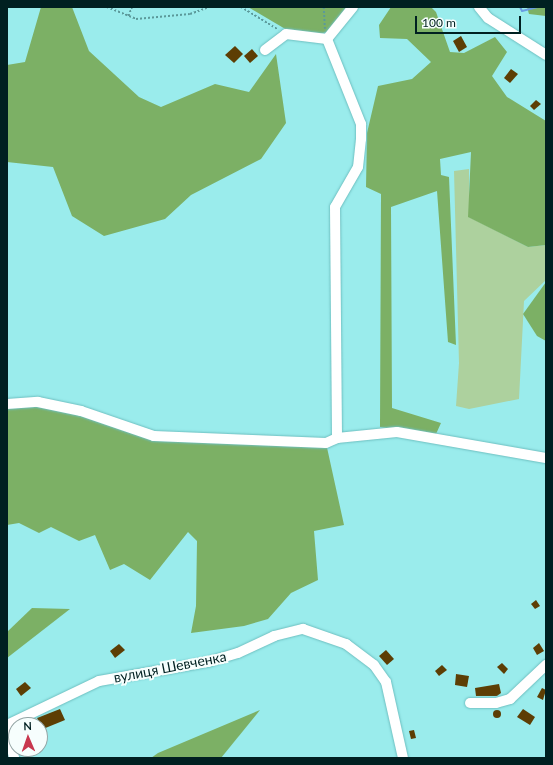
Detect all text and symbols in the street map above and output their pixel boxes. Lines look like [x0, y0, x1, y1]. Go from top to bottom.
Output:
scale bar [417, 8, 523, 34]
text: 100 m [422, 15, 456, 30]
street label: вулиця Шевченка [112, 648, 228, 686]
north arrow [8, 717, 48, 757]
text: N [23, 719, 32, 732]

